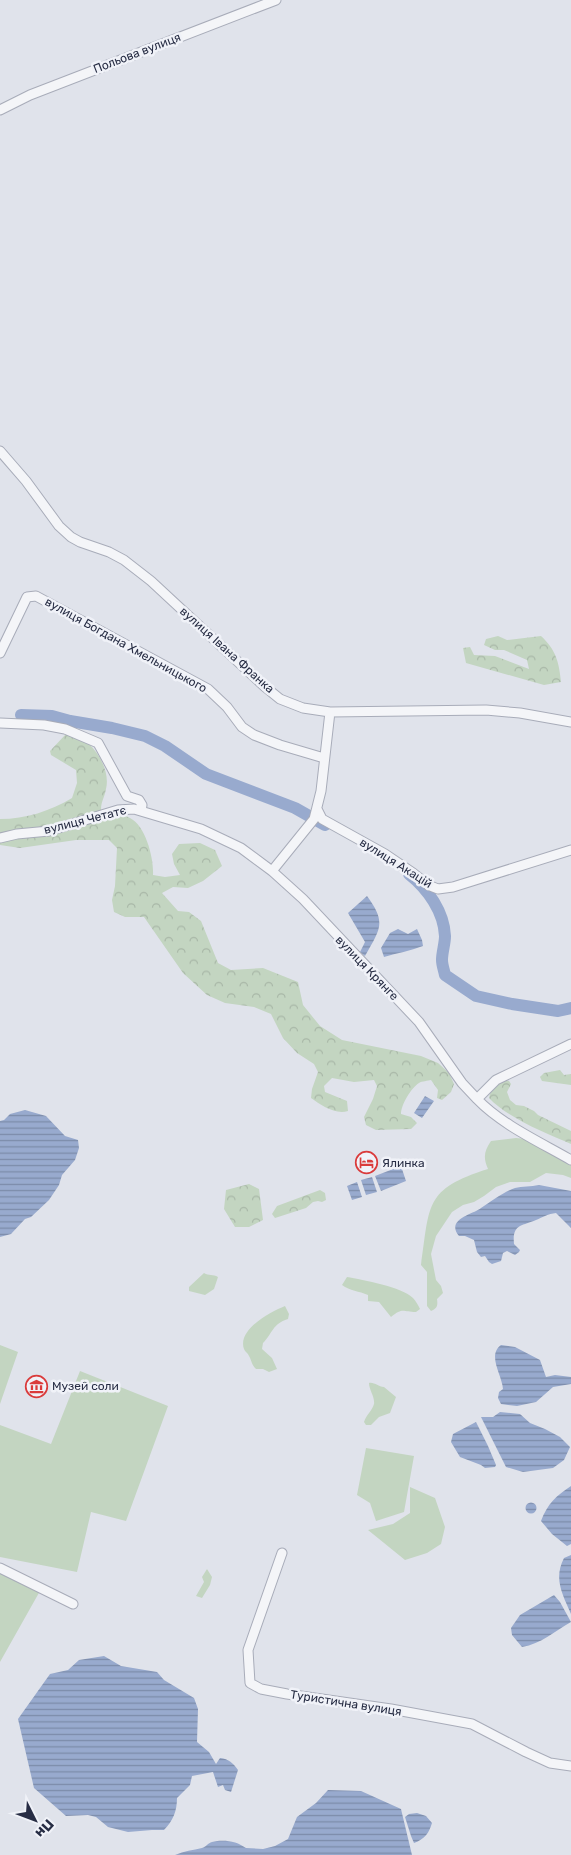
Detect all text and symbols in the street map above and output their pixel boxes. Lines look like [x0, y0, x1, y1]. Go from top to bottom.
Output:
street label: Польова вулиця [91, 30, 183, 76]
street label: вулиця Богдана Хмельницького [43, 595, 209, 696]
street label: вулиця Івана Франка [177, 604, 277, 696]
street label: вулиця Четатє [42, 803, 128, 837]
street label: вулиця Акацій [357, 835, 435, 891]
street label: вулиця Крянге [333, 933, 402, 1003]
hotel icon: Ялинка [354, 1151, 378, 1175]
place label: Ялинка [382, 1156, 425, 1170]
museum icon: Музей соли [24, 1374, 48, 1398]
place label: Музей соли [52, 1379, 119, 1393]
street label: Туристична вулиця [289, 1687, 403, 1719]
north arrow [10, 1795, 60, 1845]
text: Пн [31, 1815, 57, 1841]

